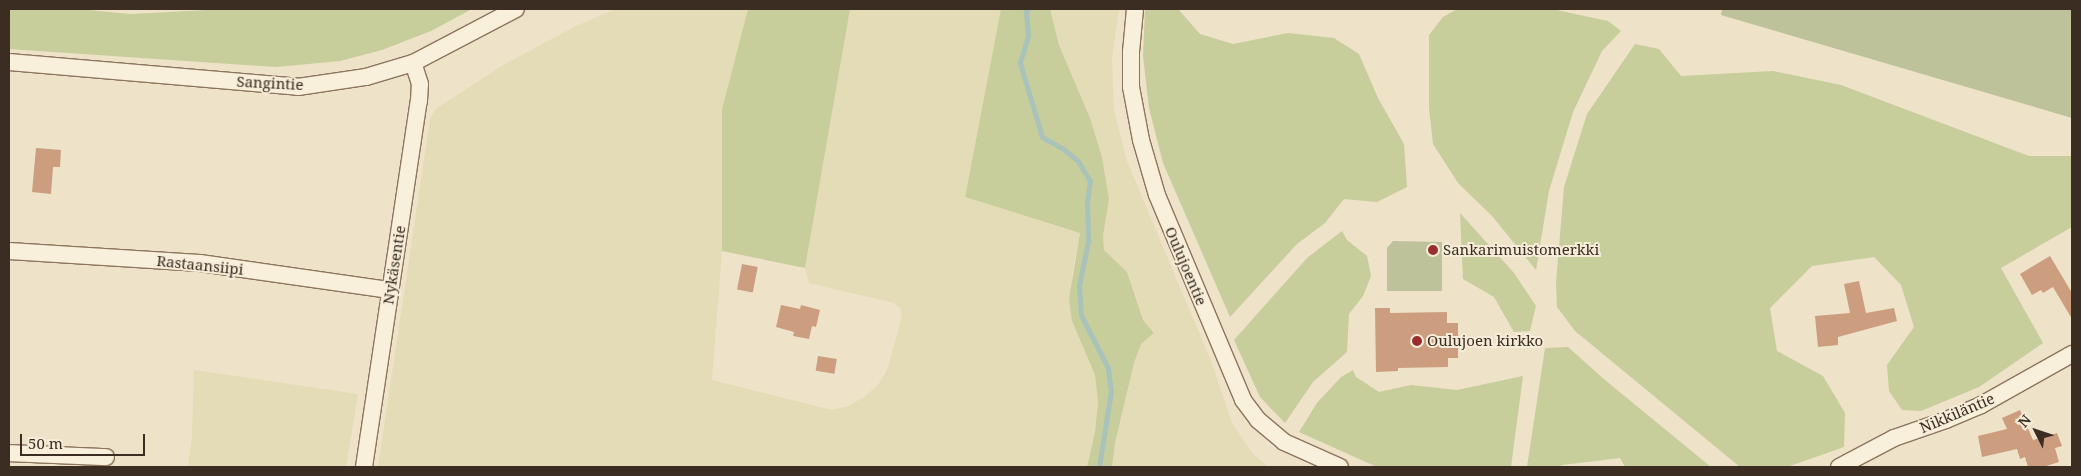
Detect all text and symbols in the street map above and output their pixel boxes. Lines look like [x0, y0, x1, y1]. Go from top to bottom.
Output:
street label: Sangintie [236, 72, 304, 94]
street label: Nykäsentie [379, 224, 409, 306]
street label: Oulujoentie [1161, 224, 1211, 308]
place label: Sankarimuistomerkki [1443, 241, 1599, 259]
marker: Sankarimuistomerkki [1427, 244, 1439, 256]
street label: Rastaansiipi [156, 251, 244, 279]
place label: Oulujoen kirkko [1427, 332, 1543, 350]
marker: Oulujoen kirkko [1411, 335, 1423, 347]
street label: Nikkiläntie [1917, 389, 1997, 437]
north arrow [2011, 406, 2061, 456]
text: N [2014, 410, 2035, 431]
scale bar [22, 424, 148, 456]
text: 50 m [28, 433, 63, 453]

